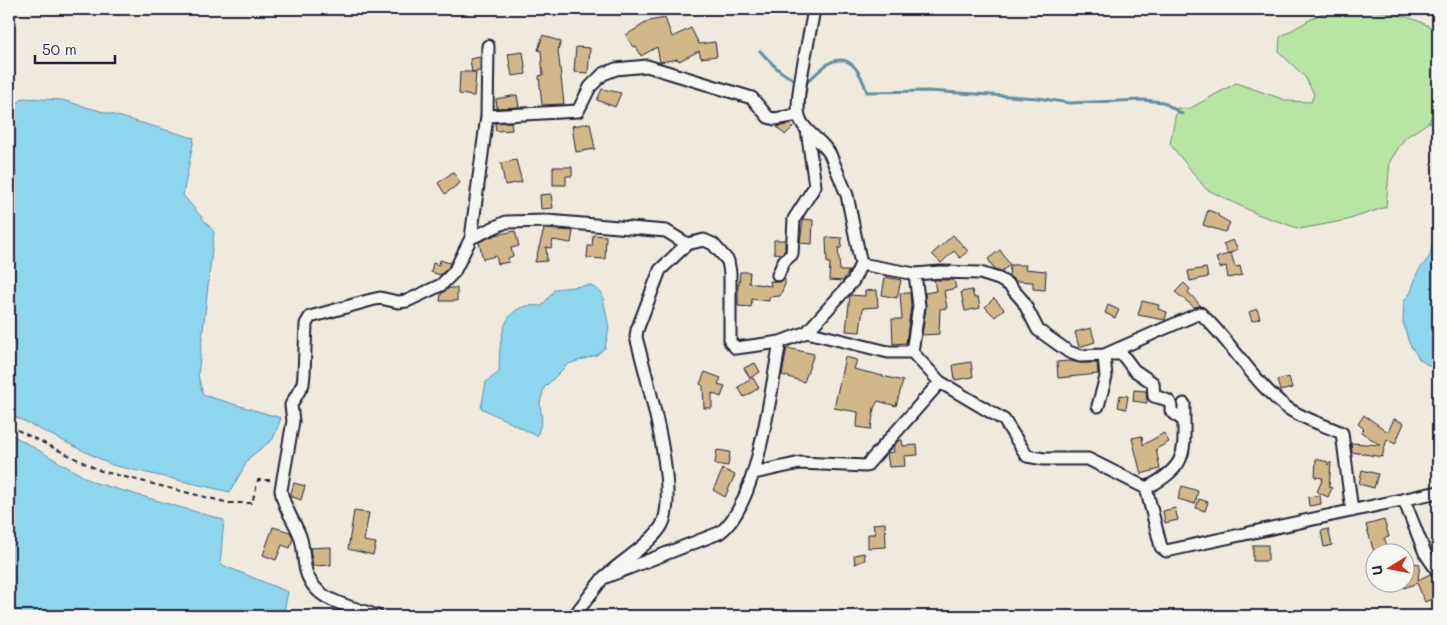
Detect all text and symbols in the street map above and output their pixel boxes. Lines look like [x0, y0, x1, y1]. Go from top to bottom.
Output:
scale bar [35, 32, 115, 64]
text: 50 m [42, 39, 77, 59]
north arrow [1364, 542, 1414, 592]
text: U [1366, 564, 1387, 577]

